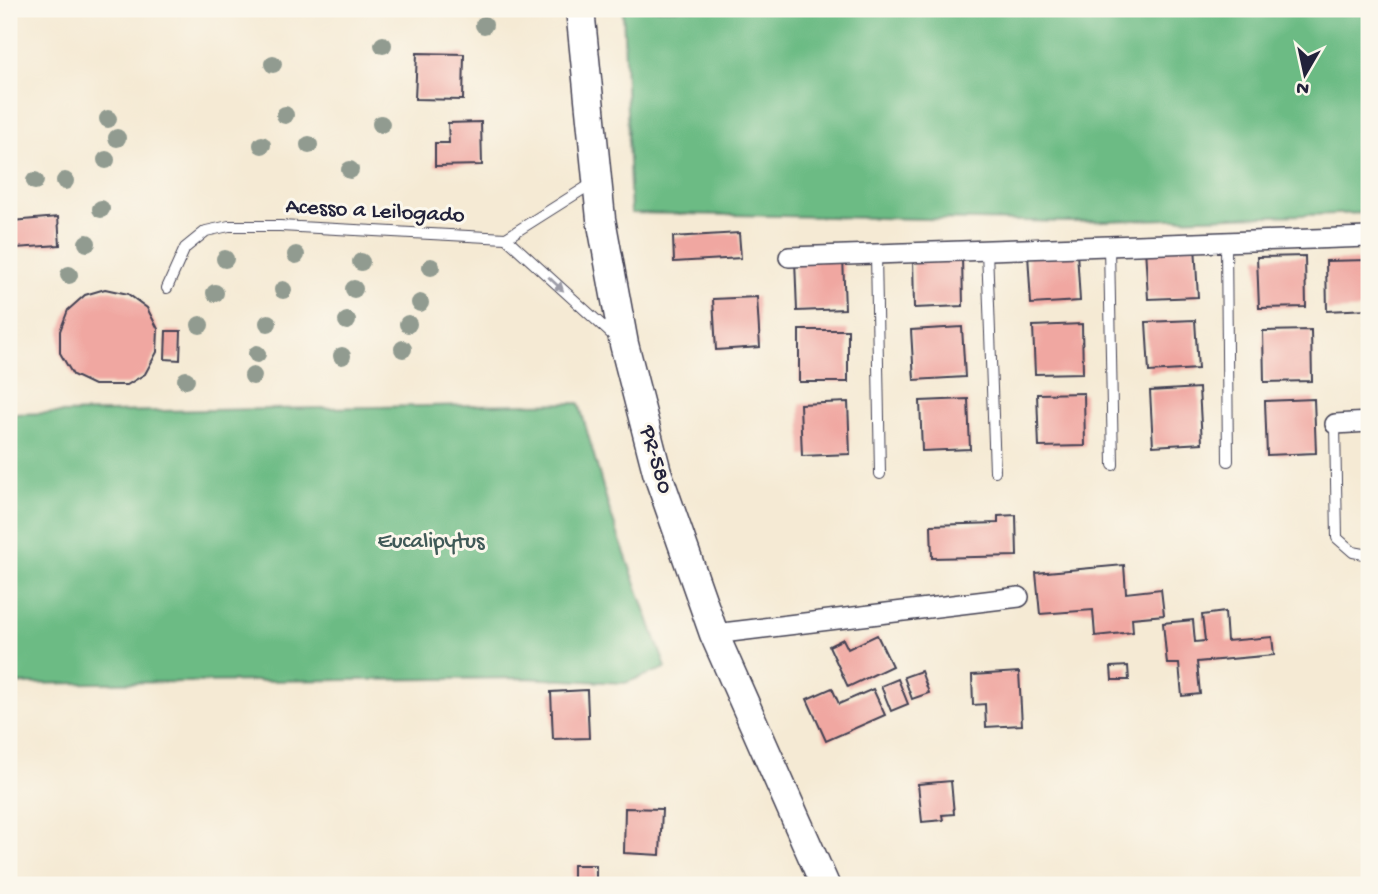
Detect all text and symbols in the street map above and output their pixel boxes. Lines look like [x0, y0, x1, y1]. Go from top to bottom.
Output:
north arrow [1270, 38, 1340, 108]
text: N [1295, 75, 1311, 100]
street label: Acesso a Leilogado [285, 194, 465, 230]
one-way arrow [547, 276, 564, 292]
street label: PR-580 [632, 422, 678, 497]
park label: Eucalipytus [377, 529, 485, 556]

